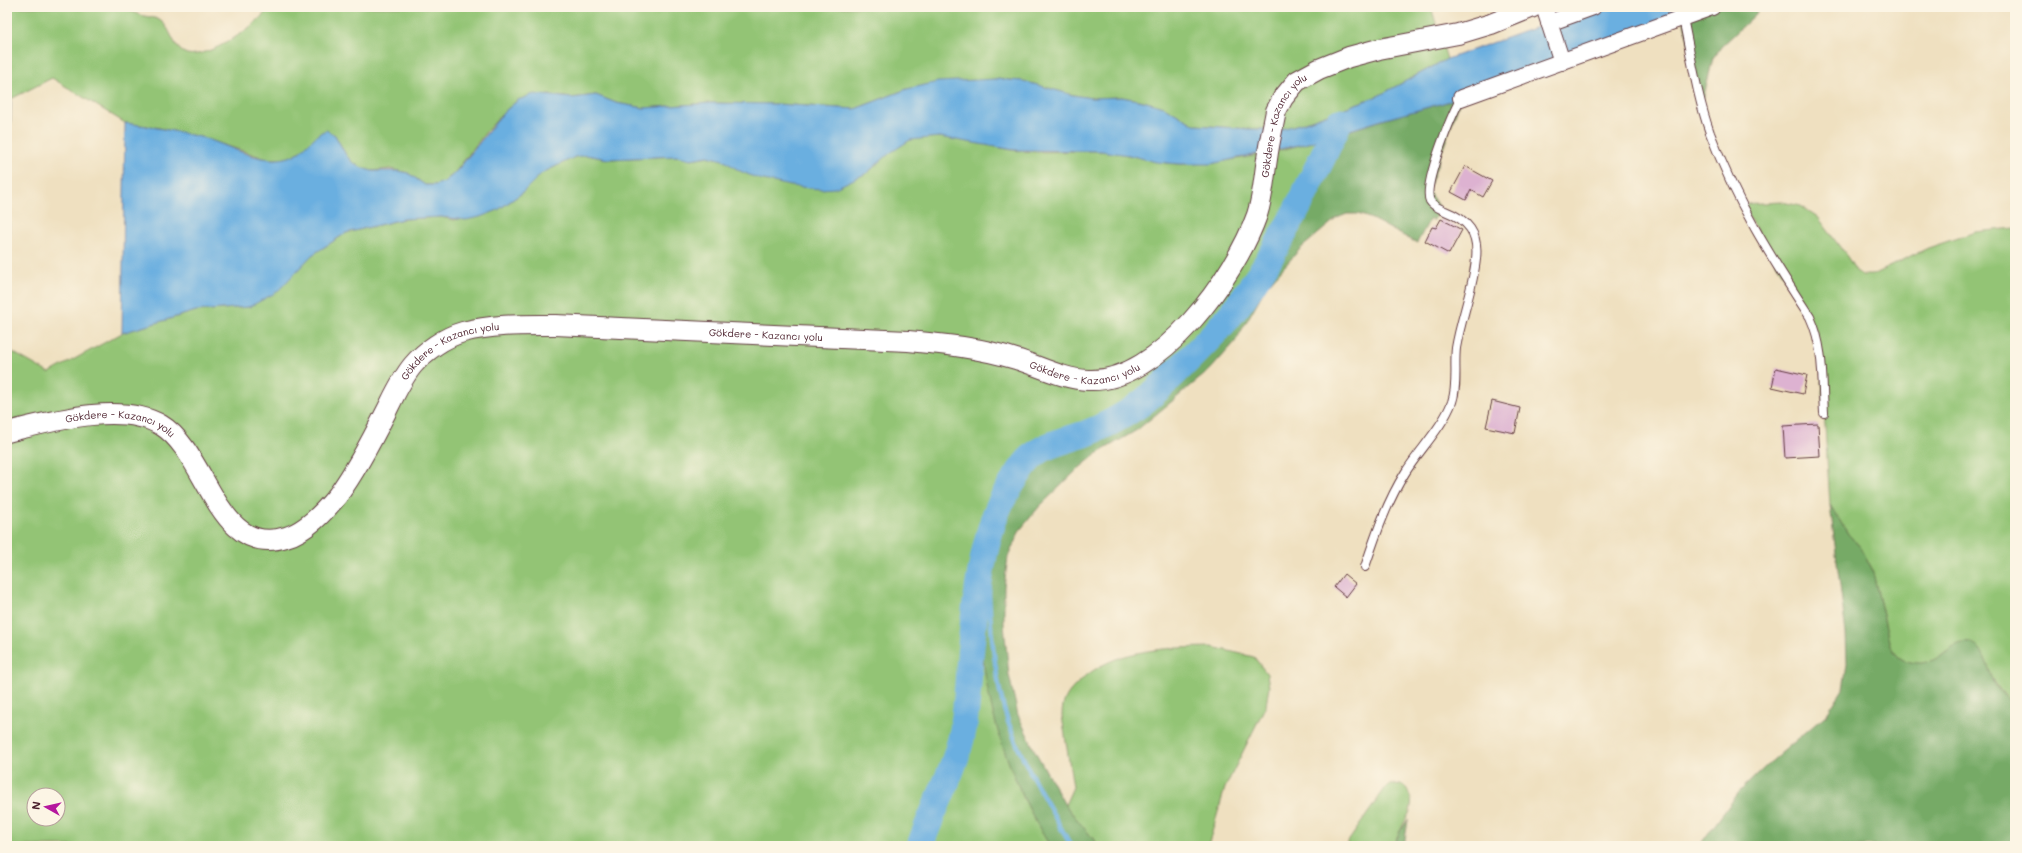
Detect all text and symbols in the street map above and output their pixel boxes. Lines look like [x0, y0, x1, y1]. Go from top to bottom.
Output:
street label: Gökdere - Kazancı yolu [1258, 70, 1309, 178]
street label: Gökdere - Kazancı yolu [397, 319, 500, 382]
street label: Gökdere - Kazancı yolu [709, 325, 823, 344]
street label: Gökdere - Kazancı yolu [1027, 357, 1141, 369]
text: Gökdere - Kazancı yolu [1028, 357, 1142, 387]
street label: Gökdere - Kazancı yolu [64, 407, 179, 440]
north arrow [26, 787, 66, 827]
text: N [28, 800, 44, 811]

